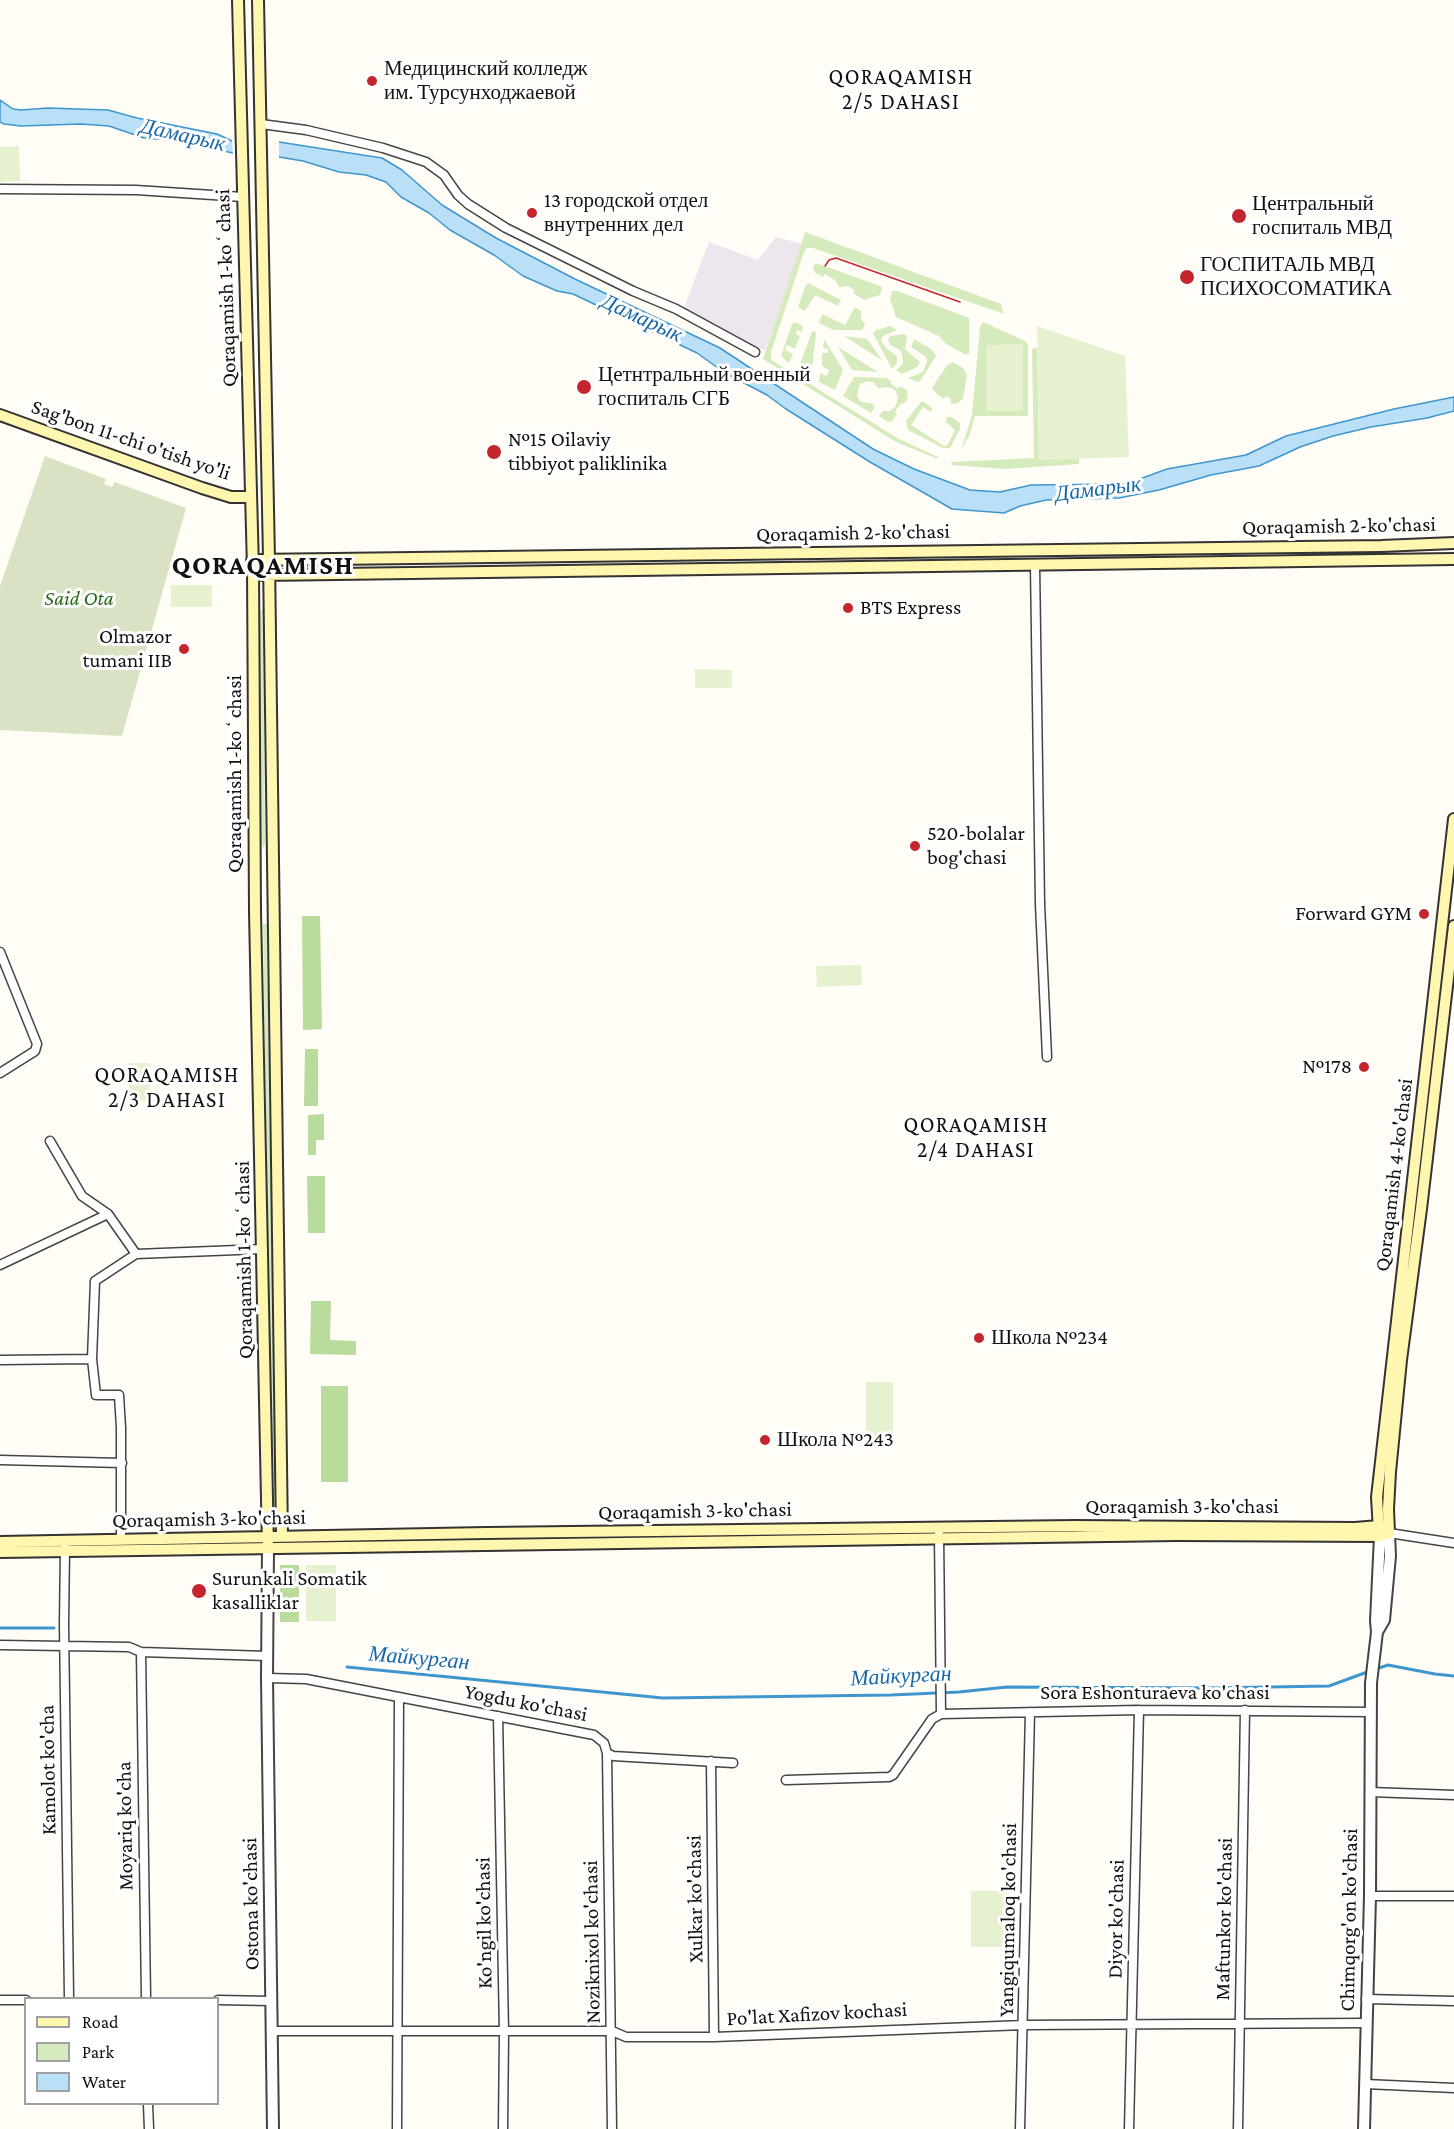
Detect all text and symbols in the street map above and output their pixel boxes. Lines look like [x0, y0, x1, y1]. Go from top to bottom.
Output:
place label: Медицинский колледж им. Турсунходжаевой [384, 56, 588, 106]
district label: QORAQAMISH 2/5 DAHASI [828, 64, 974, 116]
marker: Медицинский колледж им. Турсунходжаевой [365, 74, 379, 88]
water label: Дамарык [138, 112, 228, 158]
place label: 13 городской отдел внутренних дел [544, 188, 708, 238]
street label: Qoraqamish 1-koʻchasi [210, 189, 242, 387]
place label: Центральный госпиталь МВД [1252, 191, 1392, 241]
marker: 13 городской отдел внутренних дел [525, 206, 539, 220]
marker: Центральный госпиталь МВД [1230, 207, 1248, 225]
place label: ГОСПИТАЛЬ МВД ПСИХОСОМАТИКА [1200, 252, 1392, 302]
marker: ГОСПИТАЛЬ МВД ПСИХОСОМАТИКА [1178, 268, 1196, 286]
water label: Дамарык [597, 288, 687, 348]
place label: Цетнтральный военный госпиталь СГБ [598, 362, 811, 412]
marker: Цетнтральный военный госпиталь СГБ [575, 378, 593, 396]
street label: Sag'bon 11-chi o'tish yo'li [28, 394, 234, 486]
place label: №15 Oilaviy tibbiyot paliklinika [508, 427, 668, 477]
marker: №15 Oilaviy tibbiyot paliklinika [485, 443, 503, 461]
water label: Дамарык [1054, 471, 1142, 507]
street label: Qoraqamish 2-ko'chasi [1242, 512, 1436, 540]
street label: Qoraqamish 2-ko'chasi [756, 519, 950, 547]
district label: QORAQAMISH [172, 550, 354, 582]
park label: Said Ota [44, 586, 114, 612]
place label: BTS Express [860, 595, 961, 621]
marker: BTS Express [841, 601, 855, 615]
place label: Olmazor tumani IIB [82, 624, 172, 674]
marker: Olmazor tumani IIB [177, 642, 191, 656]
street label: Qoraqamish 1-koʻchasi [222, 675, 248, 873]
place label: 520-bolalar bog'chasi [927, 821, 1025, 871]
marker: 520-bolalar bog'chasi [908, 839, 922, 853]
place label: Forward GYM [1295, 901, 1412, 927]
marker: Forward GYM [1417, 907, 1431, 921]
place label: №178 [1302, 1054, 1352, 1080]
marker: №178 [1357, 1060, 1371, 1074]
district label: QORAQAMISH 2/3 DAHASI [94, 1062, 240, 1114]
street label: Qoraqamish 4-ko'chasi [1370, 1077, 1418, 1273]
district label: QORAQAMISH 2/4 DAHASI [903, 1112, 1049, 1164]
street label: Qoraqamish 1-koʻchasi [230, 1161, 258, 1359]
place label: Школа №234 [991, 1325, 1108, 1351]
marker: Школа №234 [972, 1331, 986, 1345]
place label: Школа №243 [777, 1427, 894, 1453]
marker: Школа №243 [758, 1433, 772, 1447]
street label: Qoraqamish 3-ko'chasi [1085, 1494, 1279, 1520]
street label: Qoraqamish 3-ko'chasi [598, 1497, 792, 1525]
street label: Qoraqamish 3-ko'chasi [112, 1505, 306, 1533]
place label: Surunkali Somatik kasalliklar [212, 1566, 367, 1616]
marker: Surunkali Somatik kasalliklar [190, 1582, 208, 1600]
water label: Майкурган [367, 1640, 471, 1676]
water label: Майкурган [850, 1660, 952, 1692]
street label: Yogdu ko'chasi [462, 1679, 590, 1727]
street label: Sora Eshonturaeva ko'chasi [1040, 1680, 1270, 1706]
street label: Kamolot ko'cha [34, 1705, 62, 1835]
street label: Moyariq ko'cha [111, 1761, 139, 1891]
street label: Yangiqumaloq ko'chasi [994, 1823, 1022, 2017]
street label: Chimqorg'on ko'chasi [1335, 1828, 1363, 2012]
street label: Xulkar ko'chasi [681, 1835, 709, 1963]
street label: Ostona ko'chasi [237, 1837, 265, 1971]
street label: Maftunkor ko'chasi [1210, 1837, 1238, 2001]
street label: Ko'ngil ko'chasi [470, 1857, 498, 1989]
street label: Diyor ko'chasi [1102, 1859, 1130, 1979]
street label: Noziknixol ko'chasi [578, 1860, 606, 2024]
legend [24, 1997, 219, 2105]
street label: Po'lat Xafizov kochasi [726, 1997, 908, 2031]
text: Road [82, 2012, 119, 2032]
text: Park [82, 2042, 114, 2062]
text: Water [82, 2072, 126, 2092]

